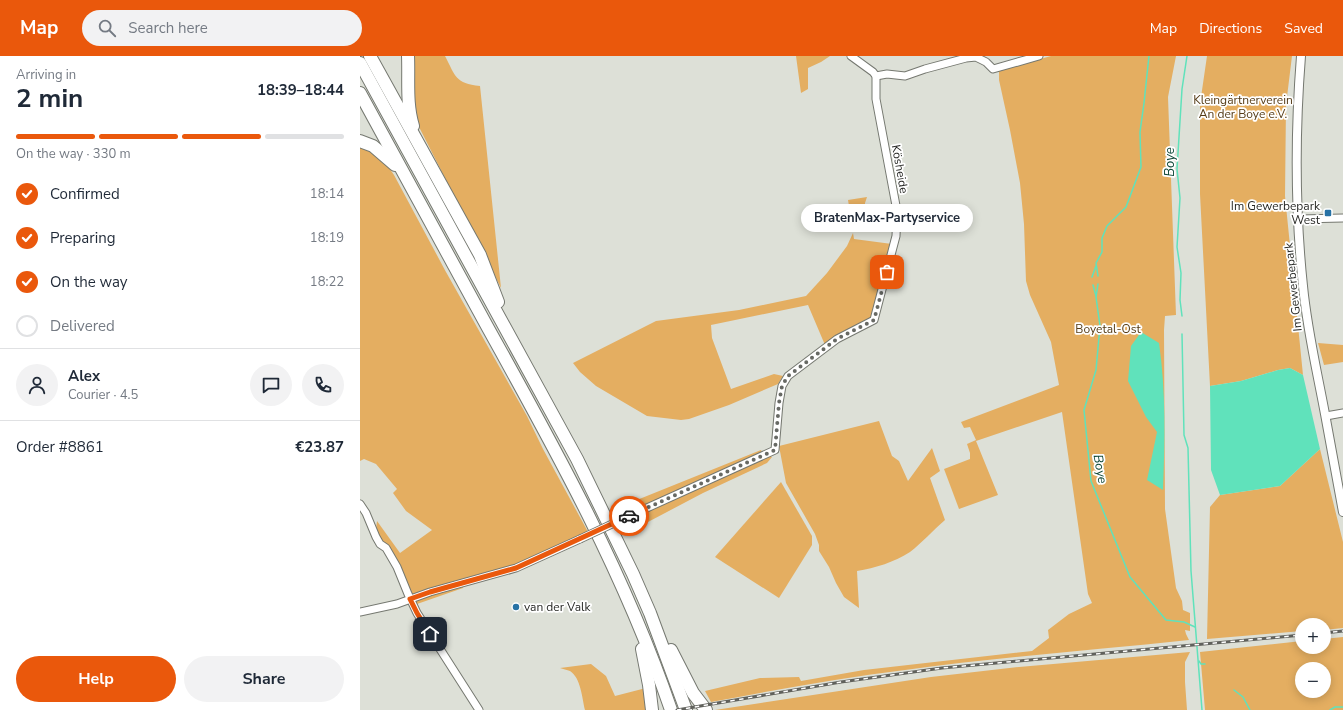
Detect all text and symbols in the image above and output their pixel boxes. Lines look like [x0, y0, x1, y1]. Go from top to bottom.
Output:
search box [82, 10, 362, 46]
text: Map [20, 15, 58, 41]
icon: search [96, 17, 118, 39]
text: Search here [128, 18, 208, 38]
text: Map [1150, 19, 1177, 38]
text: Directions [1199, 19, 1262, 38]
text: Saved [1284, 19, 1323, 38]
text: Arriving in [16, 66, 76, 84]
text: 18:39–18:44 [257, 80, 344, 100]
text: 2 min [16, 81, 83, 116]
park label: Kleingärtnerverein An der Boye e.V. [1193, 92, 1293, 122]
street label: Kösheide [888, 143, 912, 195]
text: On the way · 330 m [16, 145, 131, 163]
water label: Boye [1161, 147, 1179, 177]
icon: check [16, 183, 38, 205]
text: Confirmed [50, 184, 120, 204]
text: 18:14 [310, 185, 344, 203]
place label: Im Gewerbepark West [1231, 198, 1321, 228]
callout: BratenMax-Partyservice [801, 204, 973, 232]
marker: Im Gewerbepark West [1323, 208, 1333, 218]
text: BratenMax-Partyservice [814, 209, 960, 227]
icon: check [16, 227, 38, 249]
text: Preparing [50, 228, 115, 248]
text: 18:19 [310, 229, 344, 247]
street label: Im Gewerbepark [1280, 241, 1306, 332]
pin [870, 255, 904, 289]
icon: bag [876, 261, 898, 283]
icon: check [16, 271, 38, 293]
text: On the way [50, 272, 128, 292]
text: 18:22 [310, 273, 344, 291]
text: Delivered [50, 316, 115, 336]
park label: Boyetal-Ost [1075, 321, 1141, 337]
button: person [16, 364, 58, 406]
button: chat [250, 364, 292, 406]
button: phone [302, 364, 344, 406]
text: Alex [68, 366, 100, 386]
text: Courier · 4.5 [68, 386, 138, 404]
text: Order #8861 [16, 437, 104, 457]
text: €23.87 [295, 437, 344, 457]
water label: Boye [1089, 453, 1111, 485]
courier [609, 496, 649, 536]
icon: car [618, 505, 640, 527]
place label: van der Valk [524, 599, 592, 615]
marker: van der Valk [511, 602, 521, 612]
pin [413, 617, 447, 651]
map controls [1295, 618, 1331, 698]
button: + [1295, 618, 1331, 654]
icon: home [419, 623, 441, 645]
button: Help [16, 656, 176, 702]
button: Share [184, 656, 344, 702]
button: − [1295, 662, 1331, 698]

